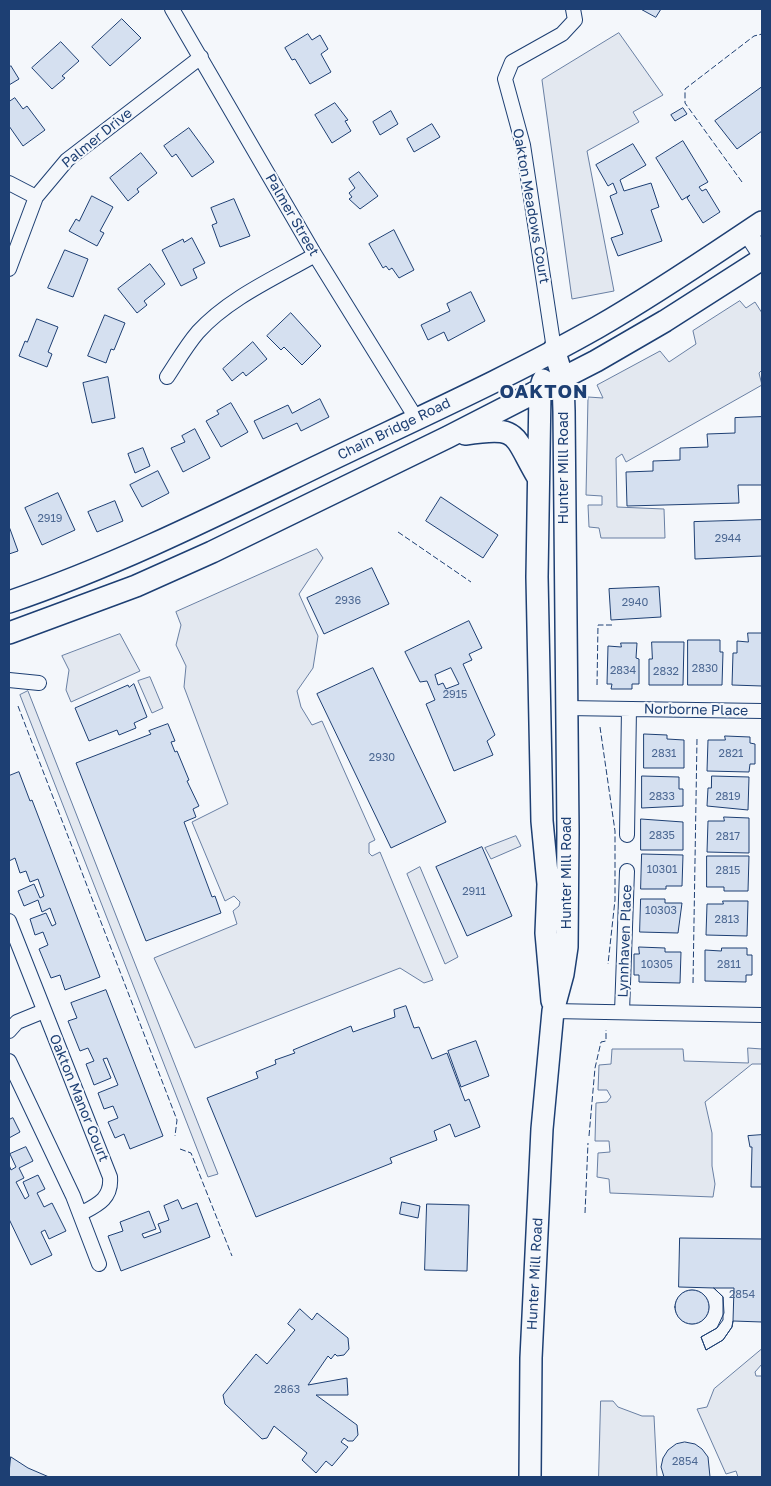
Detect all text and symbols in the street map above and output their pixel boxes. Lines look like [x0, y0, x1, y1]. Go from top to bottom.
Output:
street label: Palmer Drive [58, 105, 136, 171]
street label: Oakton Meadows Court [509, 127, 553, 285]
street label: Palmer Street [262, 171, 322, 259]
district label: OAKTON [499, 381, 589, 403]
street label: Chain Bridge Road [335, 394, 453, 464]
street label: Hunter Mill Road [556, 412, 572, 524]
house number: 2919 [37, 512, 63, 526]
house number: 2944 [715, 532, 741, 546]
house number: 2936 [335, 594, 361, 608]
house number: 2940 [622, 596, 648, 610]
house number: 2830 [692, 662, 718, 676]
house number: 2834 [610, 664, 636, 678]
house number: 2832 [653, 665, 679, 679]
house number: 2915 [443, 688, 467, 702]
street label: Norborne Place [644, 701, 748, 719]
house number: 2831 [652, 747, 676, 761]
house number: 2821 [719, 747, 743, 761]
house number: 2930 [369, 751, 395, 765]
house number: 2833 [649, 790, 675, 804]
house number: 2819 [715, 790, 741, 804]
street label: Hunter Mill Road [559, 817, 575, 929]
house number: 2835 [649, 829, 675, 843]
house number: 2817 [716, 830, 740, 844]
house number: 10301 [647, 863, 677, 877]
house number: 2815 [716, 864, 740, 878]
street label: Lynnhaven Place [615, 884, 635, 998]
house number: 2911 [462, 885, 486, 899]
house number: 10303 [645, 904, 677, 918]
house number: 2813 [715, 913, 739, 927]
house number: 10305 [641, 958, 673, 972]
house number: 2811 [717, 958, 741, 972]
street label: Oakton Manor Court [46, 1032, 112, 1164]
street label: Hunter Mill Road [524, 1217, 546, 1331]
house number: 2854 [729, 1288, 755, 1302]
house number: 2863 [274, 1383, 300, 1397]
house number: 2854 [672, 1455, 698, 1469]

